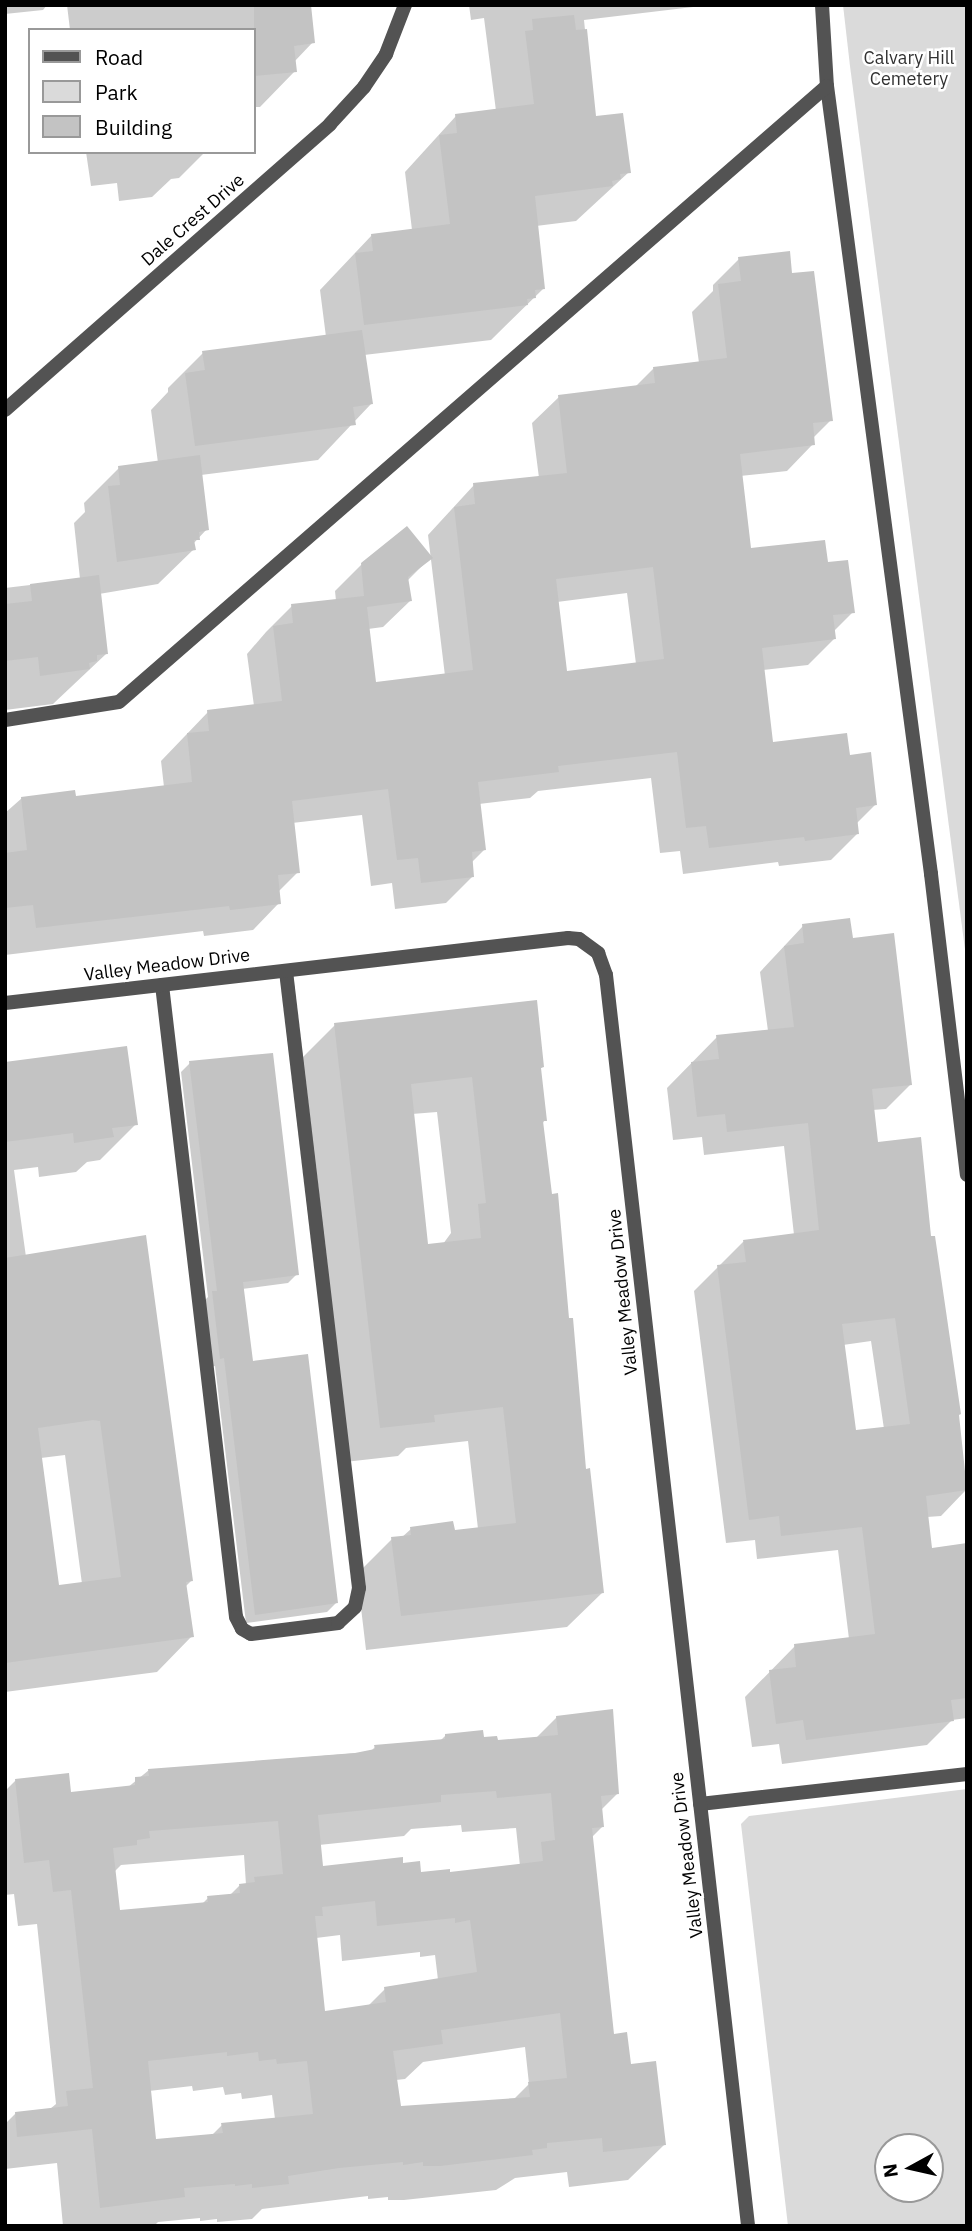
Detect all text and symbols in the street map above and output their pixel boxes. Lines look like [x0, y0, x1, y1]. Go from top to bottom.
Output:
legend [28, 28, 256, 154]
text: Road [95, 43, 143, 71]
park label: Calvary Hill Cemetery [864, 48, 954, 90]
text: Park [95, 78, 138, 106]
text: Building [95, 113, 172, 141]
street label: Dale Crest Drive [137, 169, 249, 271]
street label: Valley Meadow Drive [83, 944, 251, 986]
street label: Valley Meadow Drive [604, 1208, 642, 1376]
street label: Valley Meadow Drive [666, 1771, 708, 1939]
north arrow [874, 2133, 944, 2203]
text: N [877, 2162, 903, 2179]

